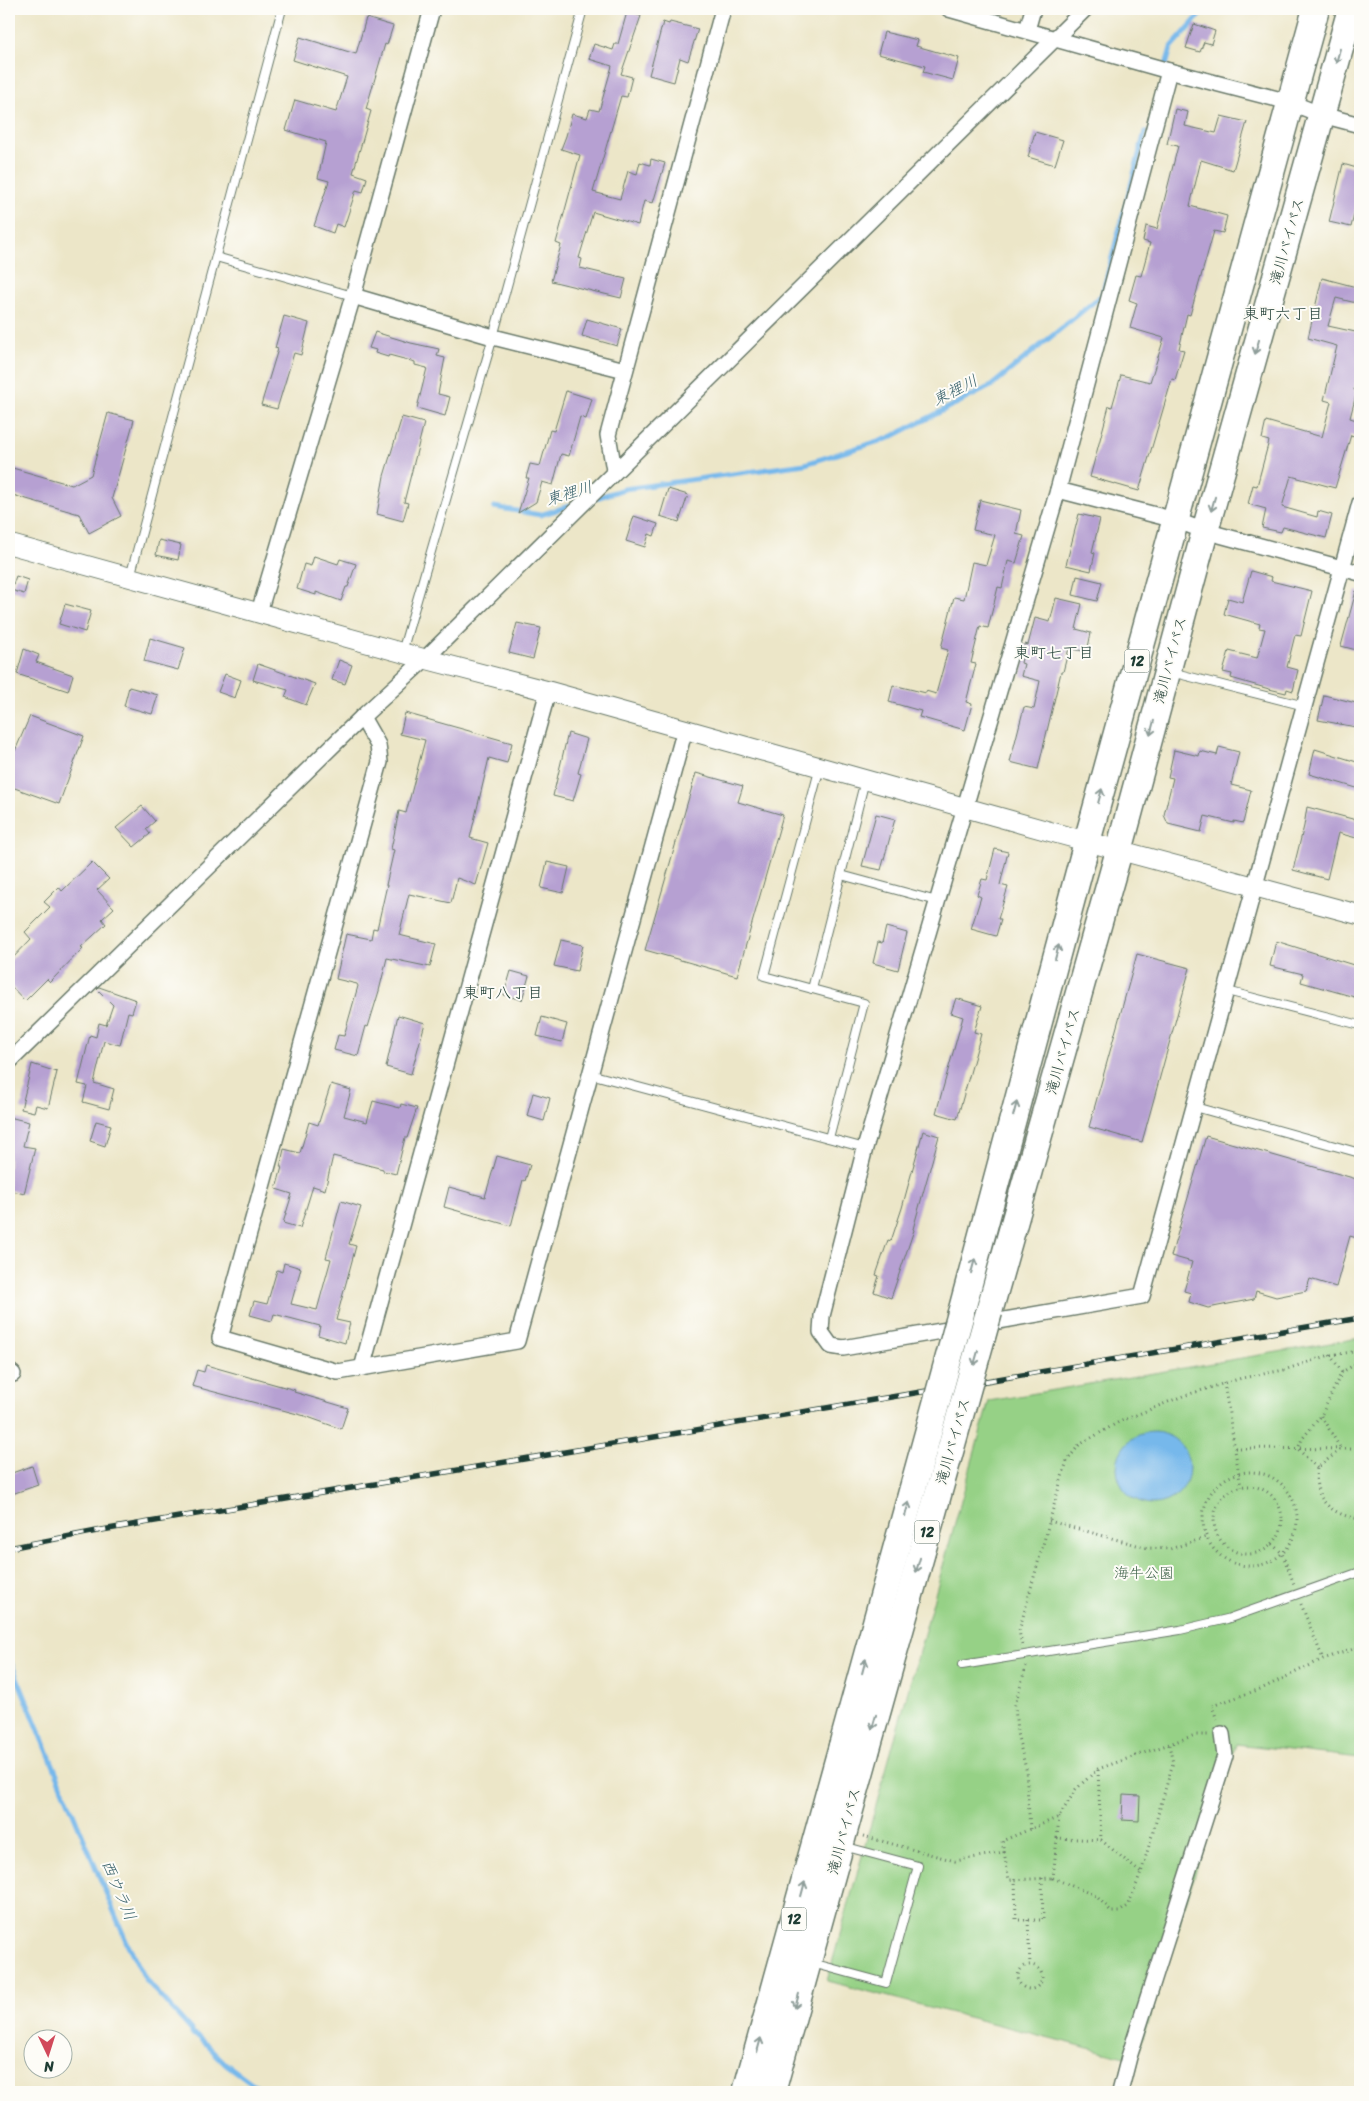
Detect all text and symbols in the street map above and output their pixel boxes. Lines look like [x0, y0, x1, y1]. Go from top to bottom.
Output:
one-way arrow [1333, 47, 1342, 63]
street label: 滝川バイパス [1262, 194, 1312, 288]
district label: 東町六丁目 [1243, 299, 1323, 328]
one-way arrow [1251, 339, 1261, 355]
water label: 東裡川 [927, 366, 983, 414]
water label: 東裡川 [542, 472, 596, 514]
one-way arrow [1207, 495, 1217, 511]
street label: 滝川バイパス [1146, 613, 1194, 707]
district label: 東町七丁目 [1014, 638, 1094, 667]
road number: 12 [1124, 649, 1150, 672]
one-way arrow [1147, 720, 1156, 736]
one-way arrow [1095, 788, 1105, 804]
one-way arrow [1053, 945, 1063, 961]
district label: 東町八丁目 [463, 978, 543, 1007]
street label: 滝川バイパス [1038, 1004, 1088, 1098]
one-way arrow [1011, 1102, 1021, 1118]
one-way arrow [969, 1259, 979, 1275]
one-way arrow [970, 1350, 980, 1366]
street label: 滝川バイパス [928, 1394, 978, 1488]
one-way arrow [903, 1501, 912, 1517]
road number: 12 [914, 1520, 940, 1544]
one-way arrow [912, 1557, 922, 1573]
park label: 海牛公園 [1114, 1560, 1174, 1586]
one-way arrow [860, 1658, 869, 1674]
one-way arrow [869, 1714, 878, 1730]
street label: 滝川バイパス [820, 1784, 868, 1878]
water label: 西ウラ川 [93, 1855, 145, 1925]
one-way arrow [798, 1881, 808, 1897]
road number: 12 [782, 1908, 806, 1930]
one-way arrow [792, 1993, 802, 2009]
north arrow [22, 2028, 72, 2078]
one-way arrow [755, 2038, 765, 2054]
text: N [43, 2054, 56, 2079]

